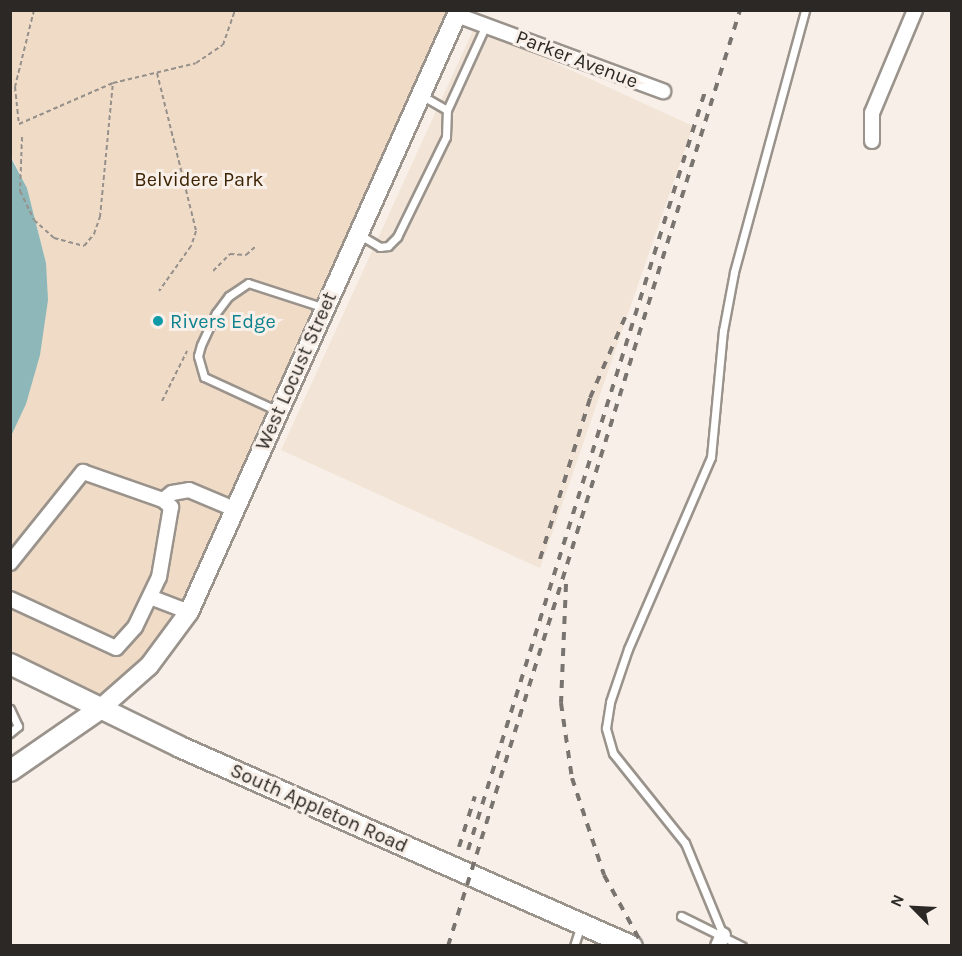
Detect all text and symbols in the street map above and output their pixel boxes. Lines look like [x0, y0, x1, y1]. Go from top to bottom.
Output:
street label: Parker Avenue [513, 25, 641, 93]
park label: Belvidere Park [134, 167, 264, 191]
street label: West Locust Street [250, 288, 342, 454]
place label: Rivers Edge [170, 309, 276, 333]
marker: Rivers Edge [151, 314, 165, 328]
street label: South Appleton Road [227, 758, 411, 858]
north arrow [884, 878, 944, 938]
text: N [886, 891, 908, 910]

